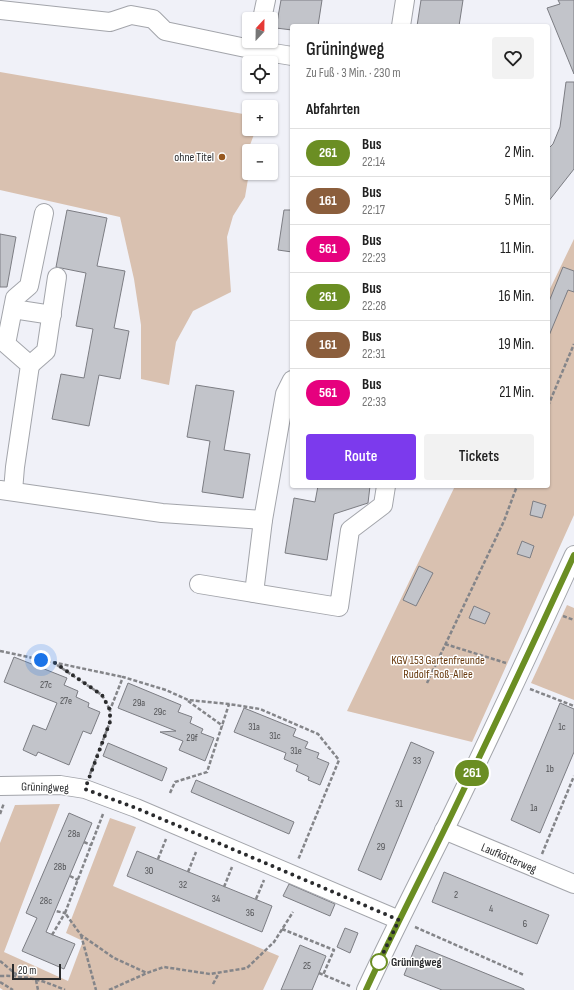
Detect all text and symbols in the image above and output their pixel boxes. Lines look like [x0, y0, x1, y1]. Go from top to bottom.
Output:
north arrow [242, 12, 278, 48]
map controls [242, 12, 278, 180]
button: heart [492, 37, 534, 79]
text: Grüningweg [306, 38, 384, 61]
button: locate [242, 56, 278, 92]
text: Zu Fuß · 3 Min. · 230 m [306, 65, 401, 81]
button: + [242, 100, 278, 136]
text: Abfahrten [306, 100, 360, 119]
text: Bus [362, 135, 381, 154]
text: 2 Min. [504, 143, 534, 162]
button: − [242, 144, 278, 180]
text: 261 [319, 144, 337, 161]
place label: ohne Titel [174, 150, 214, 165]
marker: ohne Titel [217, 152, 227, 162]
text: 22:14 [362, 154, 385, 170]
text: Bus [362, 183, 381, 202]
text: 5 Min. [505, 191, 534, 210]
text: 161 [319, 192, 337, 209]
text: 22:17 [362, 202, 385, 218]
text: Bus [362, 231, 381, 250]
text: 11 Min. [500, 239, 534, 258]
text: 561 [319, 240, 337, 257]
text: 22:23 [362, 250, 386, 266]
text: Bus [362, 279, 381, 298]
text: 16 Min. [499, 287, 534, 306]
text: 261 [319, 288, 337, 305]
text: 22:28 [362, 298, 386, 314]
text: Bus [362, 327, 381, 346]
text: 19 Min. [499, 335, 534, 354]
text: 161 [319, 336, 337, 353]
text: 22:31 [362, 346, 385, 362]
text: Bus [362, 375, 381, 394]
text: 21 Min. [499, 383, 534, 402]
text: 561 [319, 384, 337, 401]
text: 22:33 [362, 394, 386, 410]
button: Route [306, 434, 416, 480]
button: Tickets [424, 434, 534, 480]
your location [31, 650, 51, 670]
park label: KGV 153 Gartenfreunde Rudolf-Roß-Allee [391, 653, 485, 682]
house number: 27c [40, 679, 52, 691]
house number: 27e [60, 695, 72, 707]
house number: 29a [133, 697, 145, 709]
house number: 29c [154, 706, 166, 718]
house number: 31a [248, 721, 260, 733]
house number: 1c [558, 721, 566, 733]
house number: 31c [269, 730, 281, 742]
house number: 29f [186, 732, 198, 744]
house number: 31e [290, 745, 302, 757]
house number: 33 [413, 755, 421, 767]
line badge: 261 [449, 760, 495, 786]
house number: 1b [546, 763, 554, 775]
text: 261 [463, 764, 481, 781]
street label: Grüningweg [21, 779, 69, 796]
house number: 31 [395, 798, 403, 810]
house number: 1a [530, 802, 538, 814]
house number: 28a [68, 828, 80, 840]
street label: Laufkötterweg [479, 840, 539, 877]
house number: 29 [377, 841, 385, 853]
house number: 28b [54, 861, 66, 873]
house number: 30 [145, 865, 153, 877]
house number: 32 [179, 879, 187, 891]
house number: 2 [454, 889, 458, 901]
house number: 34 [212, 893, 220, 905]
house number: 28c [40, 895, 52, 907]
house number: 4 [489, 903, 493, 915]
house number: 36 [246, 907, 254, 919]
house number: 6 [523, 918, 527, 930]
marker: Grüningweg [370, 953, 388, 971]
place label: Grüningweg [391, 955, 442, 970]
house number: 25 [303, 960, 311, 972]
scale bar [12, 962, 61, 981]
text: 20 m [18, 964, 36, 977]

